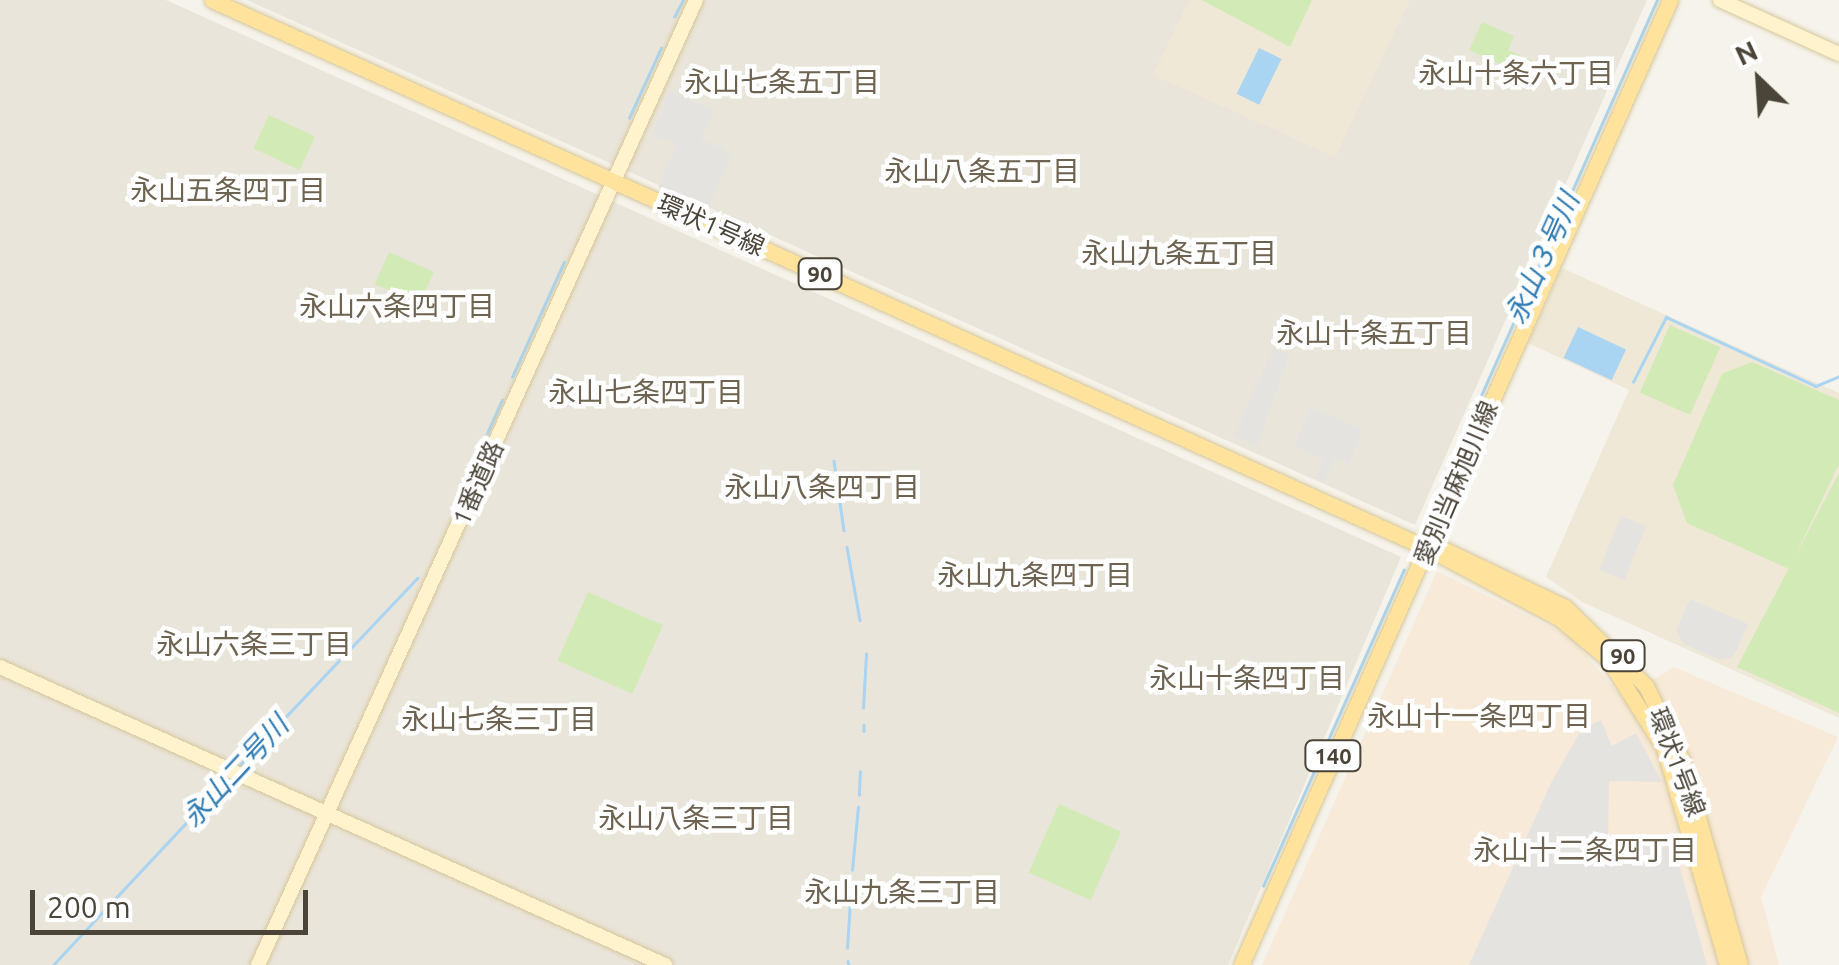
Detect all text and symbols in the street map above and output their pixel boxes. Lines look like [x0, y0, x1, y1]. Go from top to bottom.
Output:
north arrow [1709, 30, 1809, 130]
text: N [1730, 34, 1762, 71]
district label: 永山十条六丁目 [1418, 56, 1614, 90]
district label: 永山七条五丁目 [684, 65, 880, 99]
district label: 永山八条五丁目 [884, 154, 1080, 188]
district label: 永山五条四丁目 [130, 173, 326, 207]
water label: 永山３号川 [1498, 187, 1586, 329]
street label: 環状1号線 [653, 188, 769, 262]
district label: 永山九条五丁目 [1081, 236, 1277, 270]
road number: 90 [798, 257, 842, 291]
district label: 永山六条四丁目 [299, 289, 495, 323]
district label: 永山十条五丁目 [1276, 316, 1472, 350]
district label: 永山七条四丁目 [548, 375, 744, 409]
street label: 愛別当麻旭川線 [1408, 397, 1504, 569]
street label: 1番道路 [446, 436, 510, 530]
district label: 永山八条四丁目 [724, 470, 920, 504]
district label: 永山九条四丁目 [937, 558, 1133, 592]
district label: 永山六条三丁目 [156, 627, 352, 661]
road number: 90 [1600, 639, 1646, 673]
district label: 永山十条四丁目 [1149, 661, 1345, 695]
district label: 永山十一条四丁目 [1367, 699, 1591, 733]
district label: 永山七条三丁目 [401, 702, 597, 736]
street label: 環状1号線 [1643, 703, 1711, 821]
water label: 永山二号川 [175, 708, 295, 834]
road number: 140 [1303, 739, 1363, 773]
district label: 永山八条三丁目 [598, 801, 794, 835]
district label: 永山十二条四丁目 [1473, 833, 1697, 867]
scale bar [35, 870, 312, 932]
district label: 永山九条三丁目 [804, 875, 1000, 909]
text: 200 m [47, 890, 131, 924]

